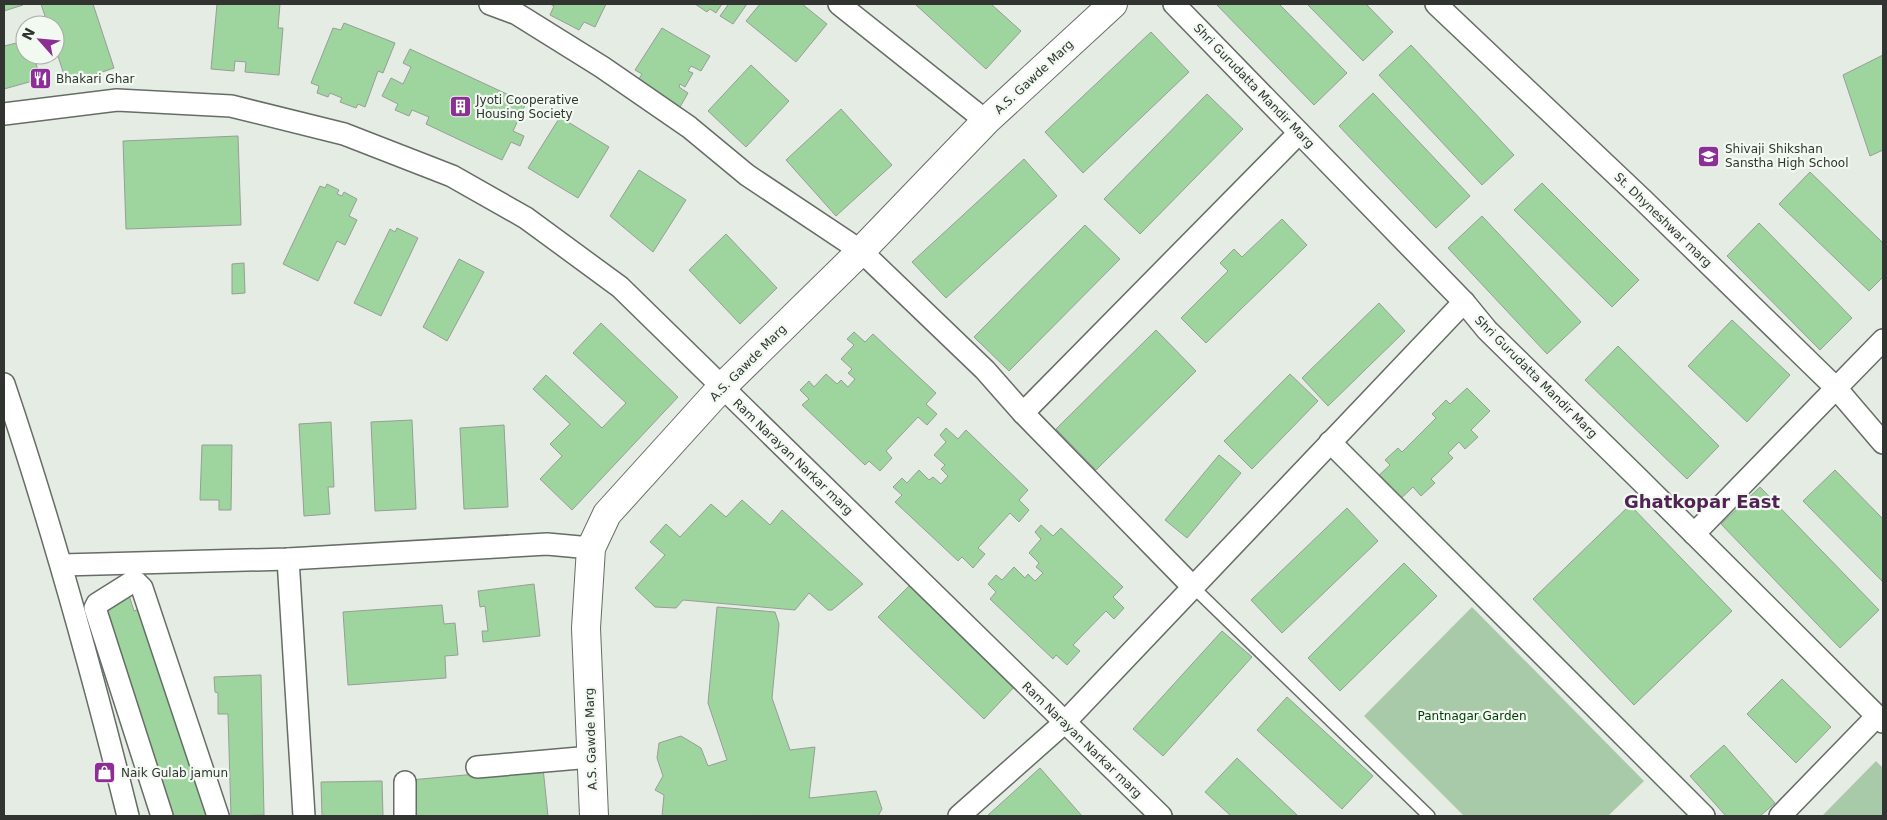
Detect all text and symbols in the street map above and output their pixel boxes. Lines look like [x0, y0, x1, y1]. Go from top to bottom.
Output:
north arrow [15, 15, 65, 65]
street label: Shri Gurudatta Mandir Marg [1191, 21, 1317, 151]
text: N [19, 25, 38, 43]
street label: A.S. Gawde Marg [992, 37, 1076, 117]
restaurant icon: Bhakari Ghar [28, 67, 52, 91]
place label: Bhakari Ghar [56, 72, 135, 86]
place label: Jyoti Cooperative Housing Society [475, 93, 579, 121]
building icon: Jyoti Cooperative Housing Society [448, 95, 472, 119]
place label: Shivaji Shikshan Sanstha High School [1725, 142, 1849, 170]
school or university icon: Shivaji Shikshan Sanstha High School [1697, 144, 1721, 168]
street label: St. Dhyneshwar marg [1611, 170, 1715, 270]
street label: Shri Gurudatta Mandir Marg [1472, 313, 1600, 441]
street label: A.S. Gawde Marg [707, 322, 789, 404]
street label: Ram Narayan Narkar marg [730, 396, 856, 518]
district label: Ghatkopar East [1624, 491, 1780, 512]
street label: Ram Narayan Narkar marg [1019, 679, 1145, 801]
street label: A.S. Gawde Marg [582, 688, 600, 790]
park label: Pantnagar Garden [1417, 709, 1527, 723]
shop icon: Naik Gulab jamun [93, 761, 117, 785]
place label: Naik Gulab jamun [121, 766, 228, 780]

